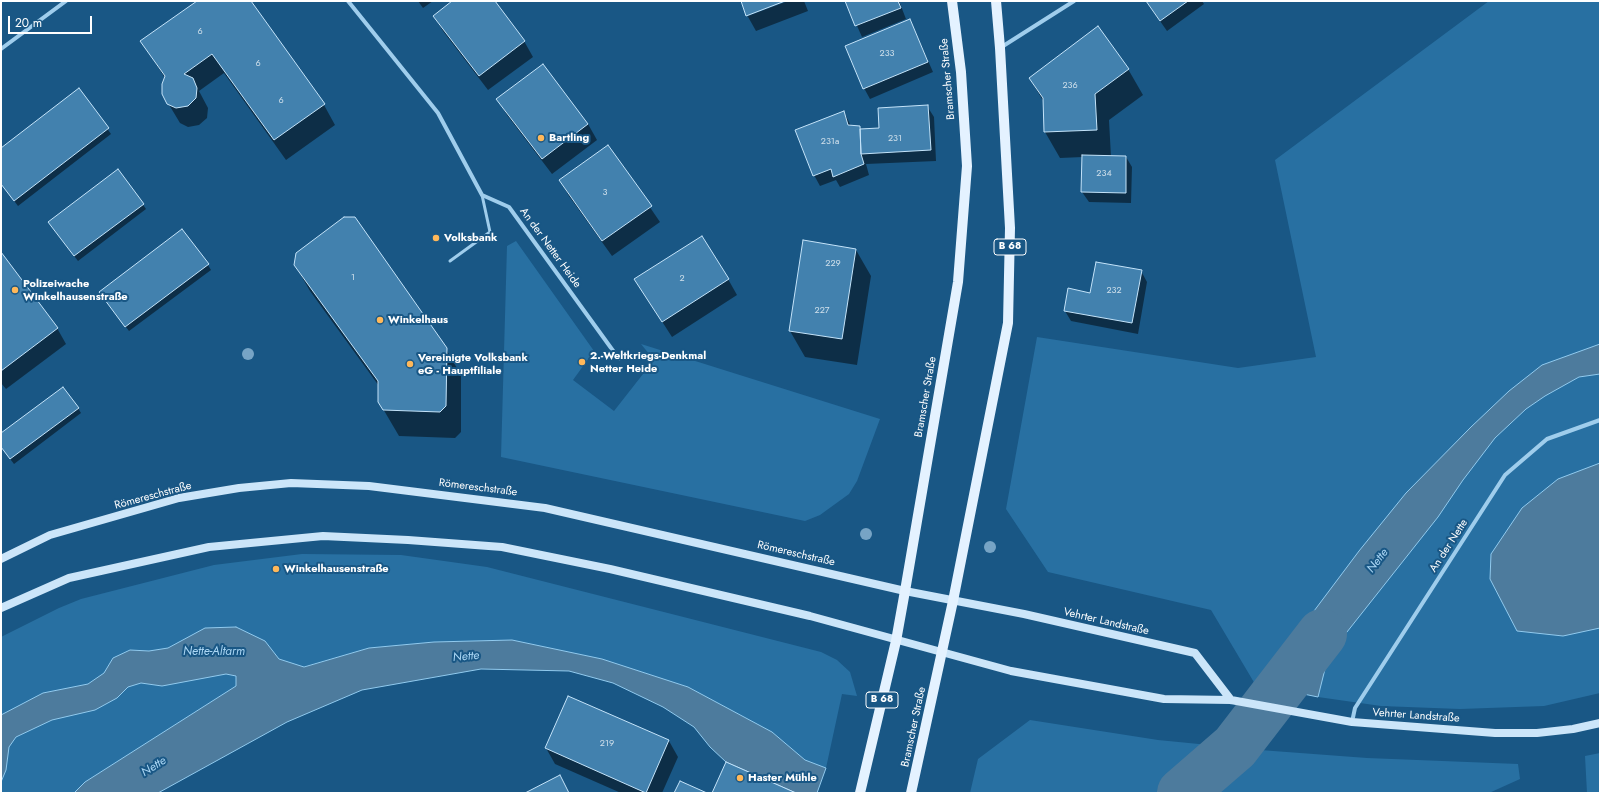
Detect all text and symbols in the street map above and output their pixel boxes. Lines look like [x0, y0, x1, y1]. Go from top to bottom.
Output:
scale bar [10, 8, 94, 34]
text: 20 m [15, 14, 42, 32]
house number: 6 [197, 27, 203, 37]
street label: Bramscher Straße [938, 38, 958, 120]
house number: 233 [880, 49, 894, 59]
house number: 6 [255, 59, 261, 69]
house number: 236 [1062, 81, 1078, 91]
house number: 6 [278, 96, 284, 106]
place label: Bartling [549, 131, 589, 145]
marker: Bartling [536, 133, 546, 143]
house number: 231 [888, 134, 902, 144]
house number: 231a [821, 137, 839, 147]
house number: 234 [1096, 169, 1112, 179]
house number: 3 [603, 188, 607, 198]
street label: An der Netter Heide [516, 205, 584, 291]
place label: Volksbank [444, 231, 497, 245]
marker: Volksbank [431, 233, 441, 243]
road number: B 68 [994, 239, 1026, 255]
house number: 229 [825, 259, 841, 269]
house number: 1 [351, 273, 355, 283]
house number: 2 [679, 274, 685, 284]
place label: Polizeiwache Winkelhausenstraße [23, 277, 128, 303]
marker: Polizeiwache Winkelhausenstraße [10, 285, 20, 295]
house number: 232 [1106, 286, 1122, 296]
house number: 227 [815, 306, 829, 316]
place label: Winkelhaus [388, 313, 448, 327]
marker: Winkelhaus [375, 315, 385, 325]
place label: 2.-Weltkriegs-Denkmal Netter Heide [590, 349, 706, 375]
place label: Vereinigte Volksbank eG - Hauptfiliale [418, 351, 528, 377]
street label: Bramscher Straße [912, 356, 940, 438]
marker: 2.-Weltkriegs-Denkmal Netter Heide [577, 357, 587, 367]
marker: Vereinigte Volksbank eG - Hauptfiliale [405, 359, 415, 369]
street label: Römereschstraße [438, 477, 518, 499]
street label: Römereschstraße [113, 479, 193, 513]
street label: An der Nette [1427, 517, 1471, 575]
street label: Römereschstraße [756, 539, 836, 569]
water label: Nette [1364, 546, 1392, 576]
place label: Winkelhausenstraße [284, 562, 389, 576]
marker: Winkelhausenstraße [271, 564, 281, 574]
street label: Vehrter Landstraße [1062, 606, 1150, 638]
water label: Nette-Altarm [183, 645, 245, 659]
water label: Nette [452, 649, 480, 665]
street label: Bramscher Straße [899, 686, 929, 768]
road number: B 68 [866, 692, 898, 708]
street label: Vehrter Landstraße [1372, 706, 1460, 726]
house number: 219 [600, 739, 614, 749]
water label: Nette [139, 754, 169, 780]
place label: Haster Mühle [748, 771, 817, 785]
marker: Haster Mühle [735, 773, 745, 783]

